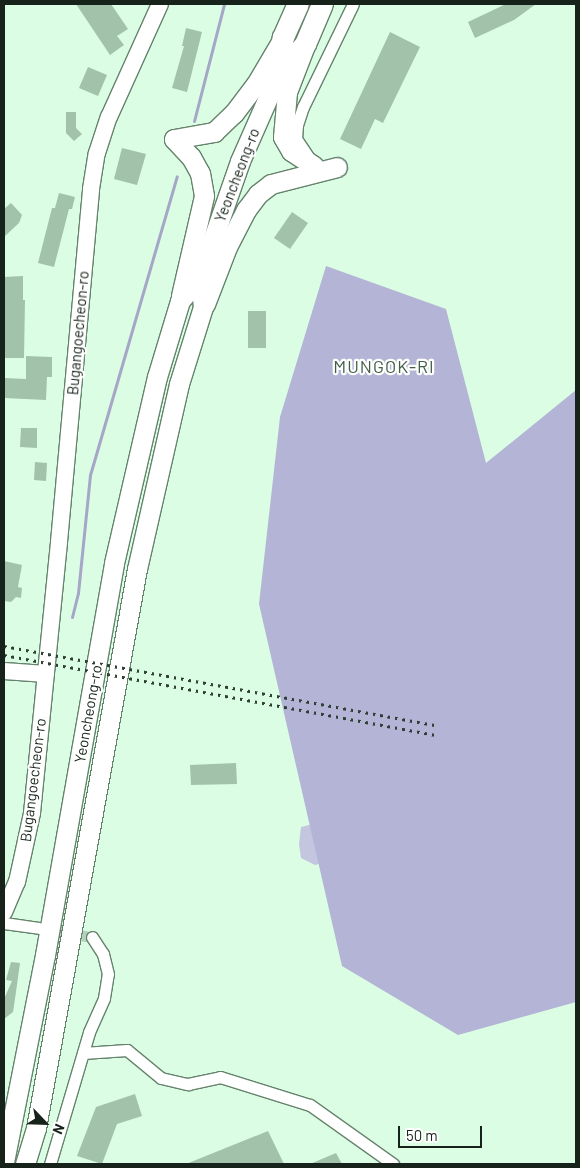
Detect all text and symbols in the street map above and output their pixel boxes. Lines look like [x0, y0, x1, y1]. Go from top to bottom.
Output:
street label: Yeoncheong-ro [211, 125, 263, 225]
street label: Bugangoecheon-ro [64, 270, 92, 396]
district label: MUNGOK-RI [332, 355, 436, 377]
street label: Yeoncheong-ro [71, 664, 105, 764]
street label: Bugangoecheon-ro [16, 717, 50, 843]
north arrow [20, 1098, 70, 1148]
scale bar [400, 1116, 484, 1148]
text: N [50, 1122, 69, 1137]
text: 50 m [406, 1126, 438, 1144]

